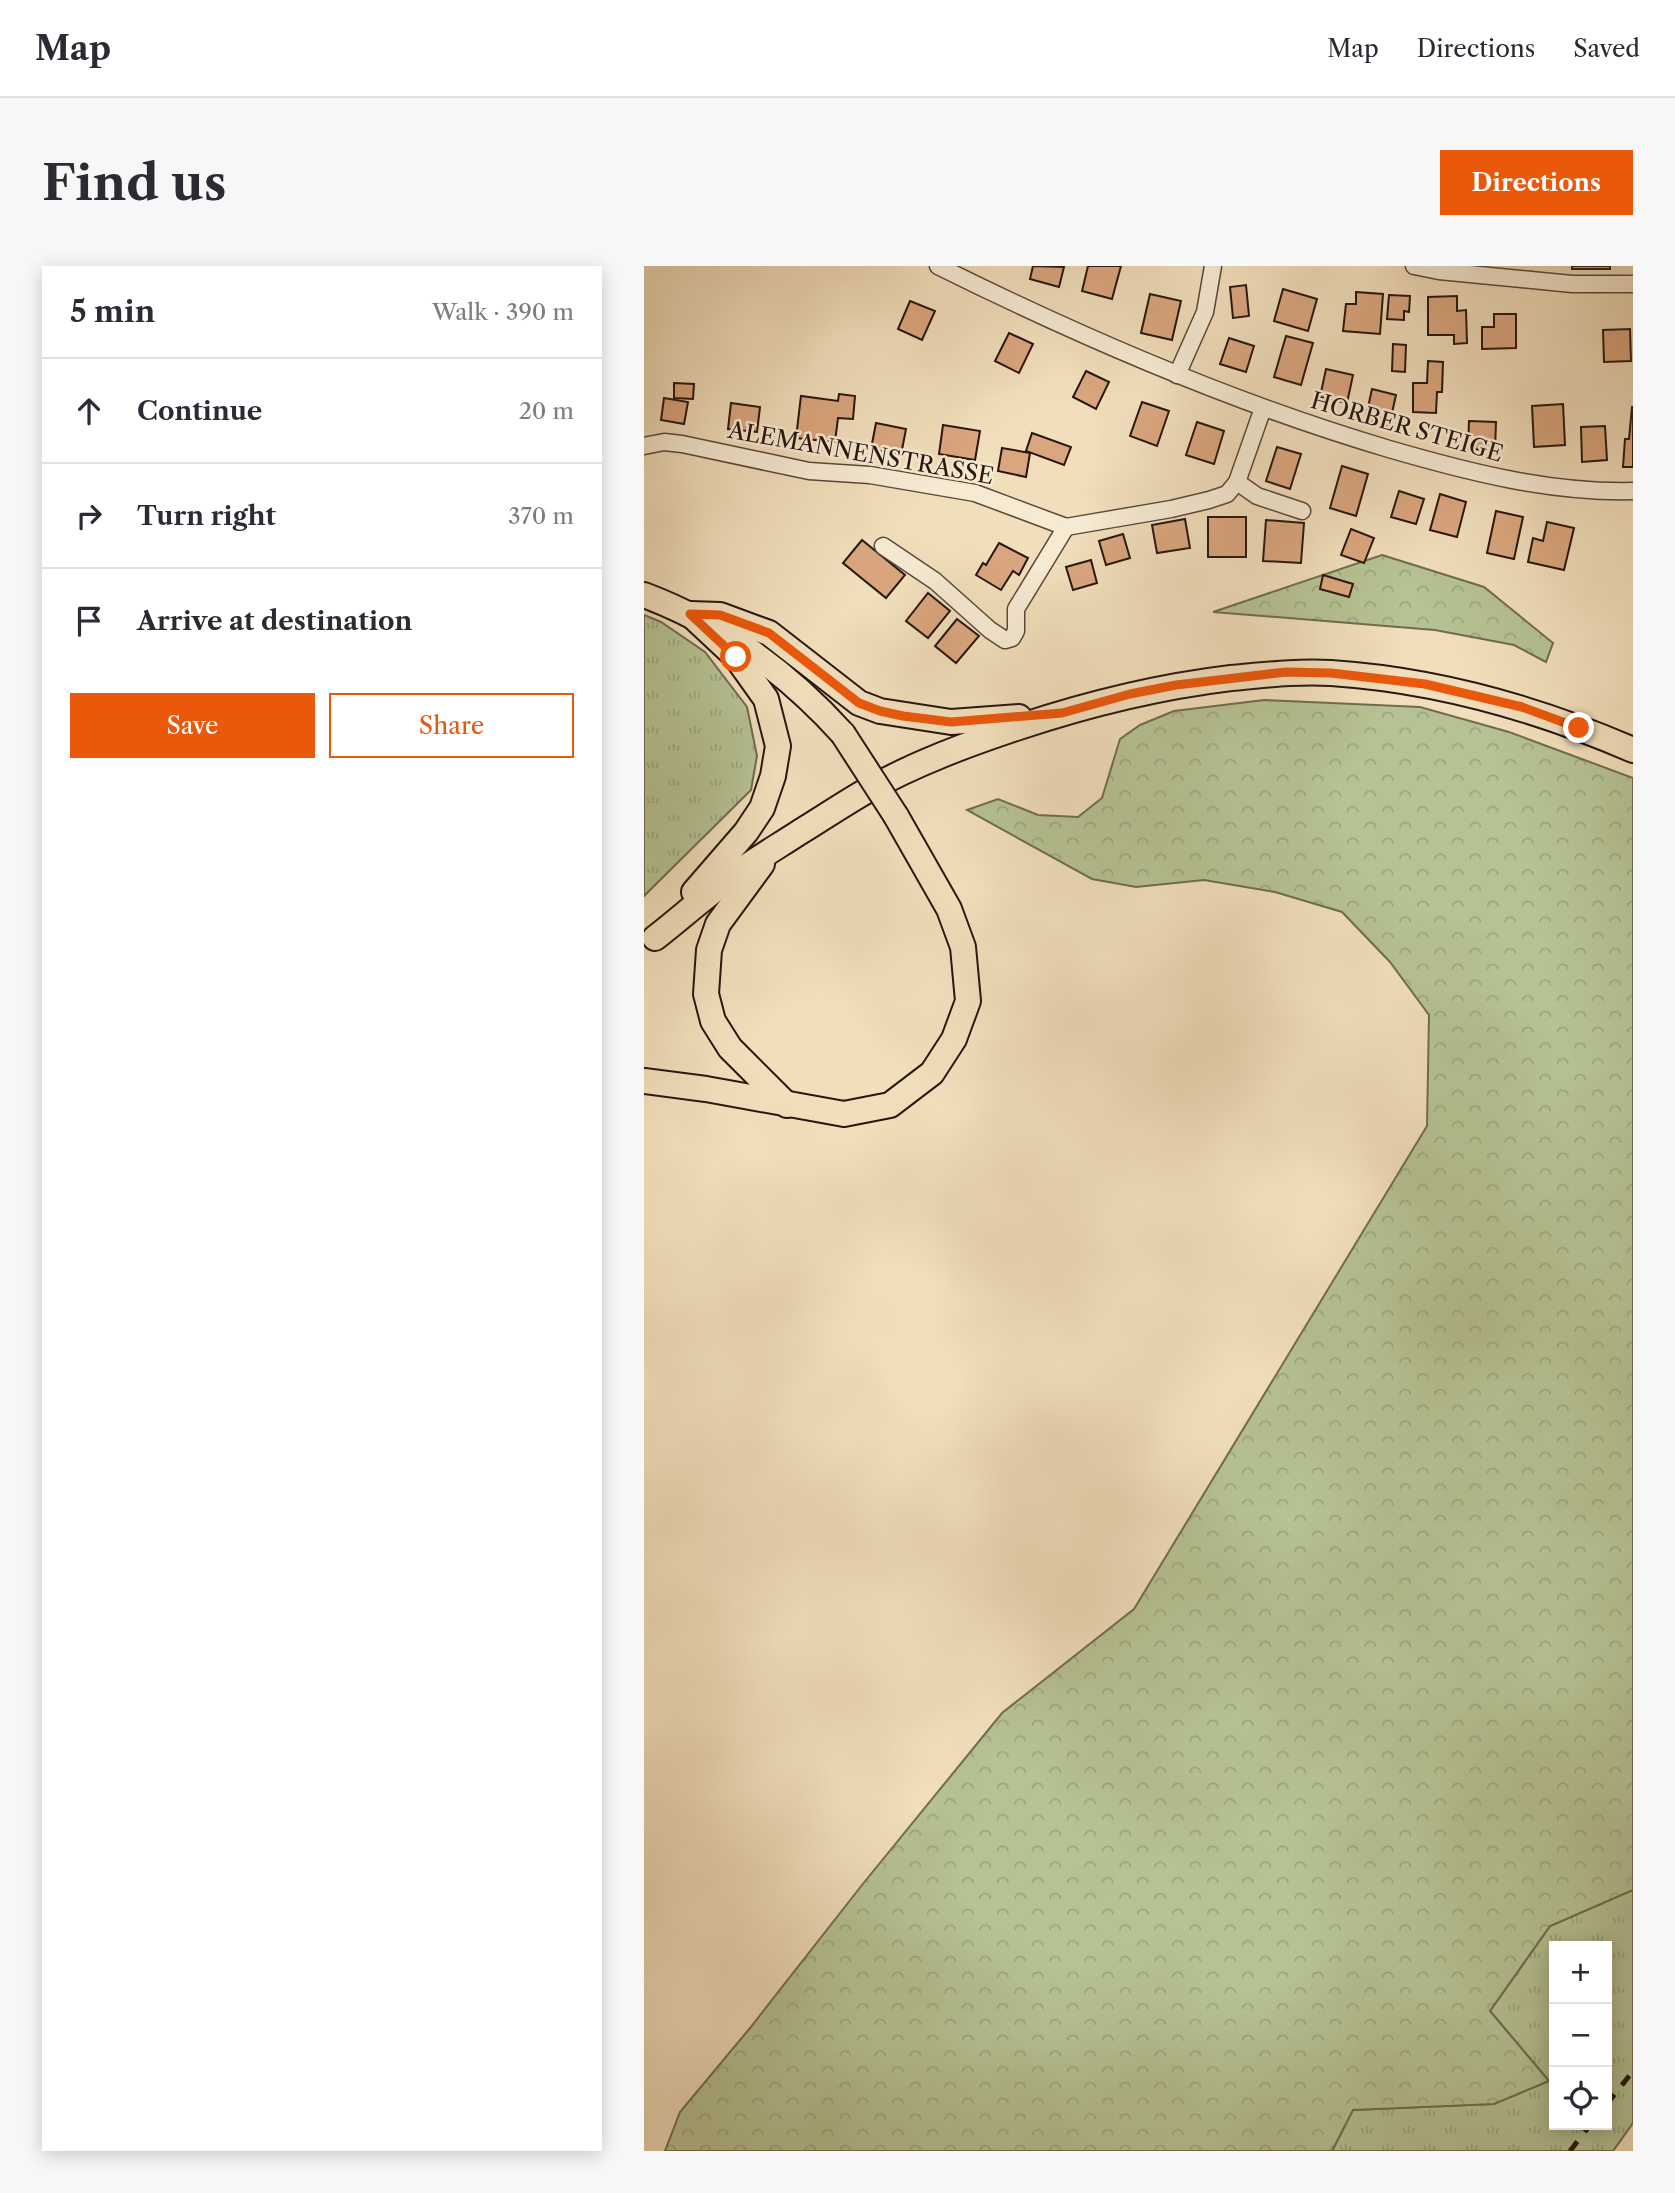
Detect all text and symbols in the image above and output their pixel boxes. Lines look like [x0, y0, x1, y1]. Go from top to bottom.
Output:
text: Map [35, 28, 111, 69]
text: Map [1327, 34, 1379, 63]
text: Directions [1417, 34, 1535, 63]
text: Saved [1573, 34, 1640, 63]
button: Directions [1440, 150, 1633, 215]
text: Find us [42, 152, 226, 213]
text: 5 min [70, 293, 155, 330]
text: Walk · 390 m [432, 298, 574, 326]
street label: HORBER STEIGE [1308, 386, 1506, 468]
icon: ahead [70, 392, 108, 430]
text: Continue [137, 395, 262, 427]
text: 20 m [519, 397, 574, 425]
street label: ALEMANNENSTRASSE [725, 416, 996, 490]
icon: right [70, 497, 108, 535]
text: Turn right [137, 500, 276, 532]
text: 370 m [508, 502, 574, 530]
icon: arrive [70, 602, 108, 640]
text: Arrive at destination [137, 605, 412, 637]
route start [720, 641, 751, 672]
button: Save [70, 693, 315, 758]
button: Share [329, 693, 574, 758]
route end [1563, 712, 1594, 743]
map controls [1549, 1941, 1612, 2130]
button: + [1549, 1941, 1612, 2004]
button: − [1549, 2004, 1612, 2067]
button: locate [1549, 2067, 1612, 2130]

